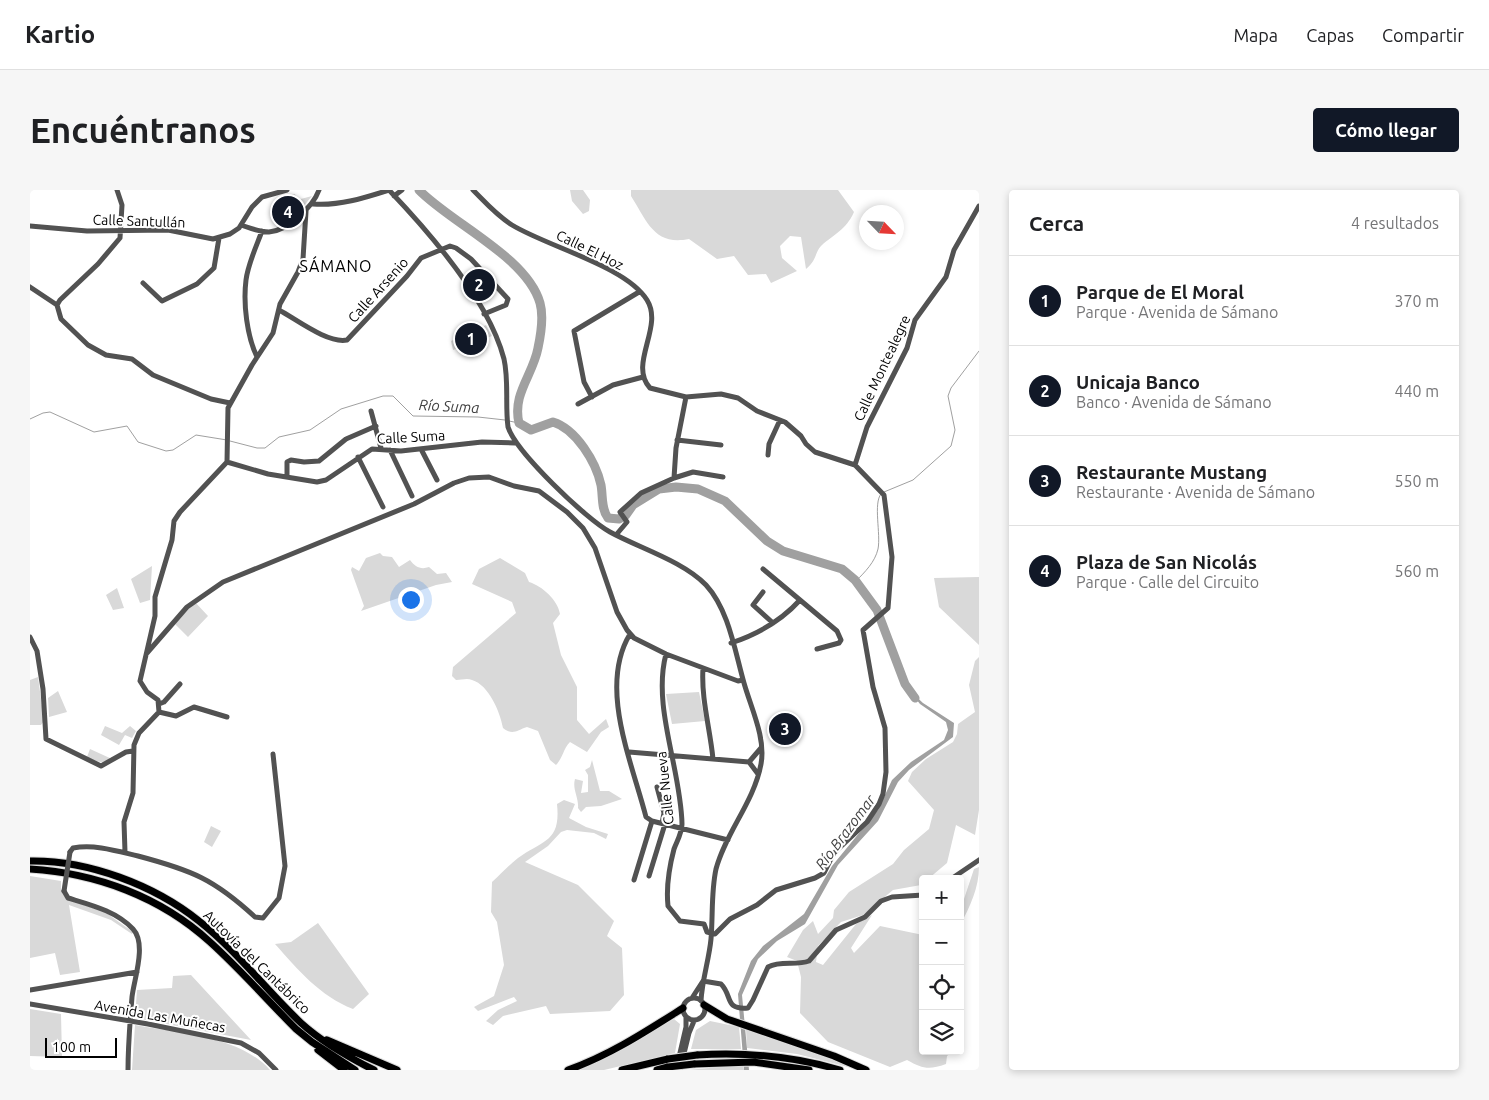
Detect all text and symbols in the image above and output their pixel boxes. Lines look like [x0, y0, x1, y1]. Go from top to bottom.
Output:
text: Kartio [25, 21, 95, 48]
text: Mapa [1233, 25, 1278, 45]
text: Capas [1306, 25, 1354, 45]
text: Compartir [1382, 25, 1464, 45]
button: Cómo llegar [1313, 108, 1459, 152]
text: Encuéntranos [30, 110, 256, 150]
pin: 4 [272, 193, 304, 231]
north arrow [859, 205, 904, 250]
street label: Calle Santullán [92, 211, 186, 231]
text: Cerca [1029, 211, 1084, 235]
text: 4 resultados [1351, 214, 1439, 232]
street label: Calle El Hoz [554, 227, 626, 273]
street label: Calle Arsenio [345, 254, 411, 326]
district label: SÁMANO [300, 255, 372, 275]
pin: 2 [463, 266, 495, 304]
text: Parque de El Moral [1076, 281, 1244, 303]
text: 1 [1040, 292, 1050, 310]
text: 370 m [1394, 292, 1439, 310]
text: Parque · Avenida de Sámano [1076, 303, 1278, 321]
street label: Calle Montealegre [850, 312, 914, 424]
pin: 1 [455, 320, 487, 358]
text: Unicaja Banco [1076, 371, 1200, 393]
text: 2 [1040, 382, 1050, 400]
text: 440 m [1394, 382, 1439, 400]
text: Banco · Avenida de Sámano [1076, 393, 1272, 411]
water label: Río Suma [418, 396, 480, 416]
street label: Calle Suma [376, 427, 446, 447]
text: Restaurante Mustang [1076, 461, 1267, 483]
text: 3 [1040, 472, 1050, 490]
text: 550 m [1394, 472, 1439, 490]
text: Restaurante · Avenida de Sámano [1076, 483, 1315, 501]
text: Plaza de San Nicolás [1076, 551, 1257, 573]
text: 4 [1040, 562, 1050, 580]
text: 560 m [1394, 562, 1439, 580]
text: Parque · Calle del Circuito [1076, 573, 1259, 591]
your location [398, 587, 424, 613]
pin: 3 [769, 710, 801, 748]
street label: Calle Nueva [653, 750, 677, 826]
water label: Río Brazomar [812, 790, 879, 873]
map controls [919, 875, 964, 1055]
button: + [919, 875, 964, 920]
street label: Autovía del Cantábrico [200, 907, 314, 1017]
button: − [919, 920, 964, 965]
button: locate [919, 965, 964, 1010]
street label: Avenida Las Muñecas [93, 997, 227, 1035]
button: layers [919, 1010, 964, 1055]
scale bar [45, 1035, 118, 1058]
text: 100 m [52, 1039, 91, 1055]

